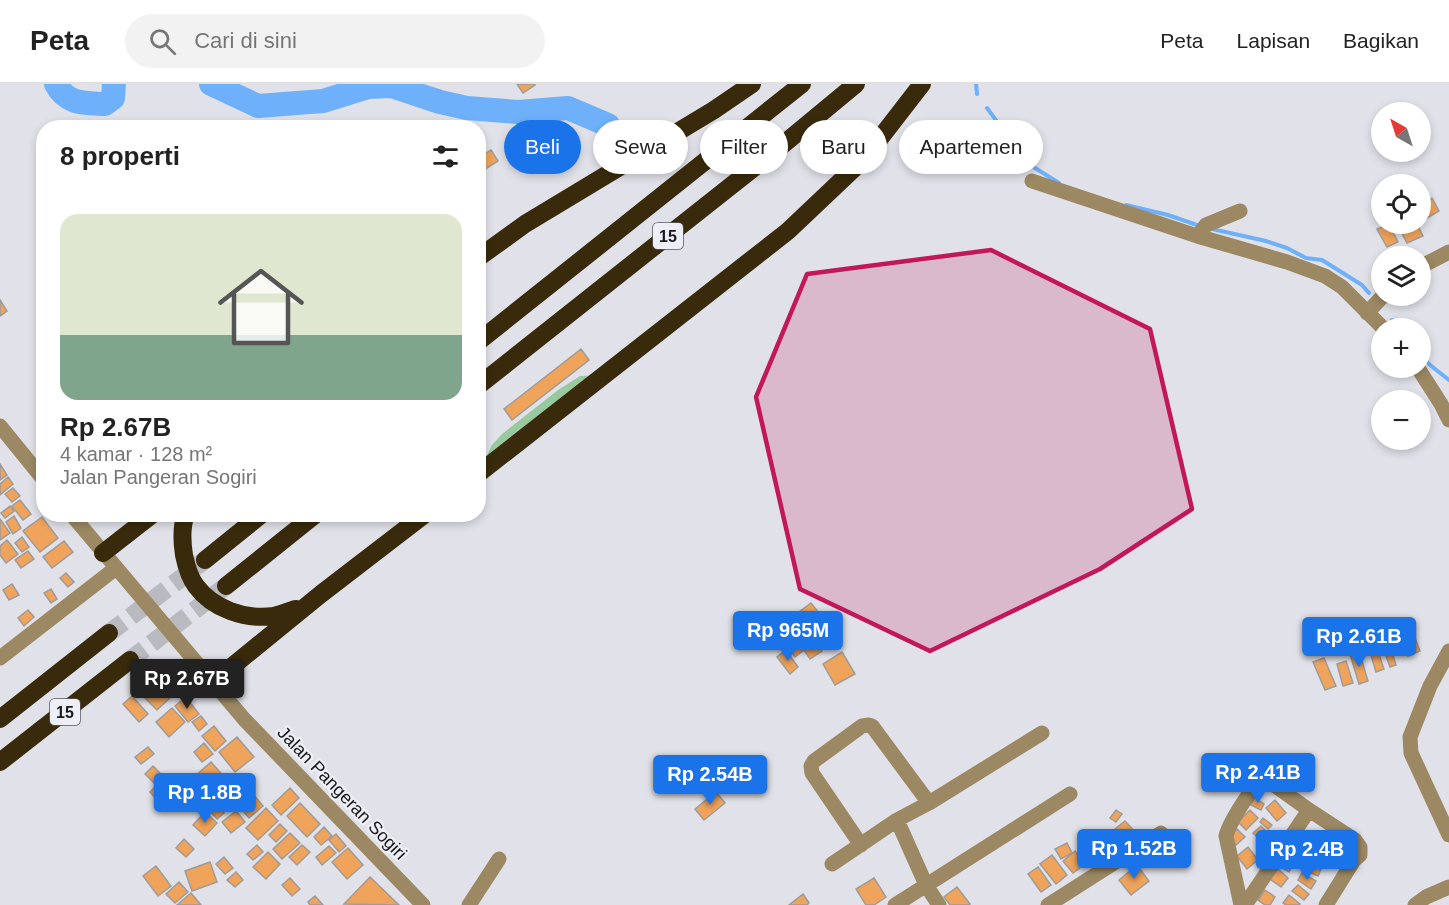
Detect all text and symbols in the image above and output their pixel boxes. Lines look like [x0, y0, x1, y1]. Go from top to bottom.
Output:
search box [125, 14, 545, 68]
text: Peta [30, 25, 89, 56]
icon: search [146, 25, 179, 58]
text: Cari di sini [194, 28, 297, 53]
text: Peta [1160, 29, 1204, 52]
text: Lapisan [1237, 29, 1310, 52]
text: Bagikan [1343, 29, 1419, 52]
north arrow [1371, 102, 1431, 162]
map controls [1371, 102, 1431, 450]
chip: Beli [504, 120, 581, 174]
chip: Sewa [593, 120, 688, 174]
chip: Filter [700, 120, 788, 174]
chip: Baru [800, 120, 887, 174]
chip: Apartemen [899, 120, 1043, 174]
icon: filters [429, 140, 462, 173]
text: 8 properti [60, 141, 180, 171]
button: locate [1371, 174, 1431, 234]
road number: 15 [653, 223, 683, 249]
button: layers [1371, 246, 1431, 306]
icon: home [207, 253, 315, 361]
button: + [1371, 318, 1431, 378]
button: − [1371, 390, 1431, 450]
text: Rp 2.67B [60, 412, 171, 442]
text: 4 kamar · 128 m² [60, 443, 212, 465]
text: Jalan Pangeran Sogiri [60, 466, 257, 488]
pin: Rp 965M [733, 611, 843, 662]
pin: Rp 2.61B [1297, 617, 1421, 668]
text: Rp 965M [747, 619, 829, 641]
text: Rp 2.61B [1316, 625, 1402, 647]
pin: Rp 2.67B [125, 659, 249, 710]
text: Rp 2.67B [144, 667, 230, 689]
road number: 15 [50, 699, 80, 725]
street label: Jalan Pangeran Sogiri [273, 722, 411, 864]
pin: Rp 2.41B [1196, 753, 1320, 804]
pin: Rp 2.54B [648, 755, 772, 806]
text: Rp 2.41B [1215, 761, 1301, 783]
text: Rp 2.54B [667, 763, 753, 785]
pin: Rp 1.8B [150, 773, 260, 824]
text: Rp 1.8B [168, 781, 242, 803]
pin: Rp 1.52B [1072, 829, 1196, 880]
pin: Rp 2.4B [1252, 830, 1362, 881]
text: Rp 1.52B [1091, 837, 1177, 859]
text: Rp 2.4B [1270, 838, 1344, 860]

